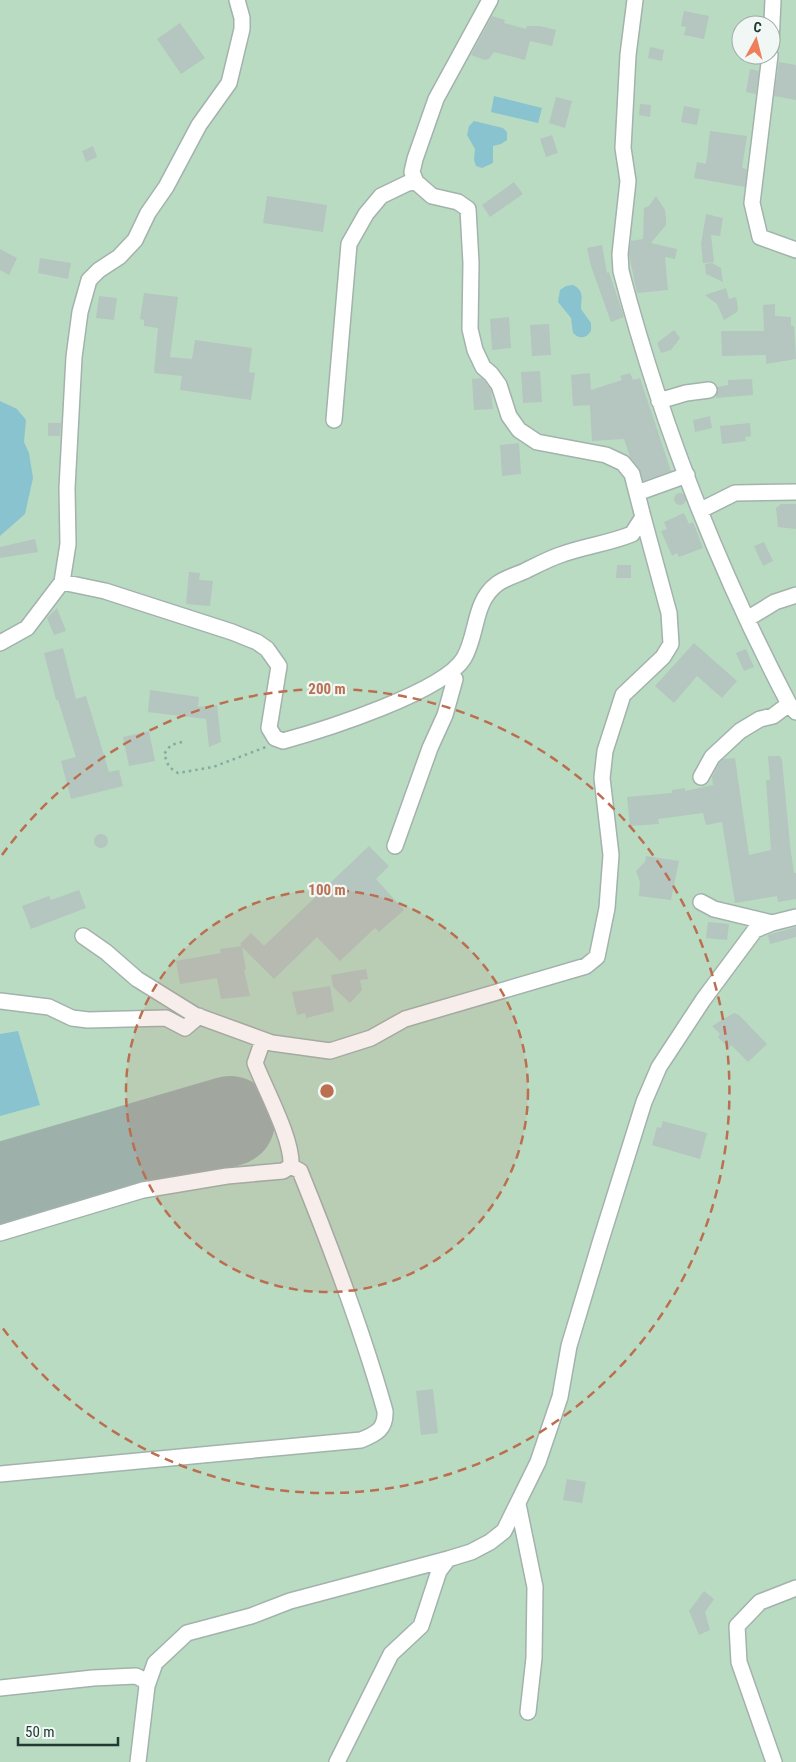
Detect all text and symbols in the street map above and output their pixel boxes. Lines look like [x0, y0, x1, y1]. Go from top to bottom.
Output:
north arrow [731, 15, 781, 65]
text: С [753, 19, 763, 36]
text: 200 m [308, 680, 346, 698]
text: 100 m [308, 881, 346, 899]
centre of rings [318, 1082, 336, 1100]
scale bar [18, 1714, 118, 1746]
text: 50 m [25, 1723, 55, 1741]

